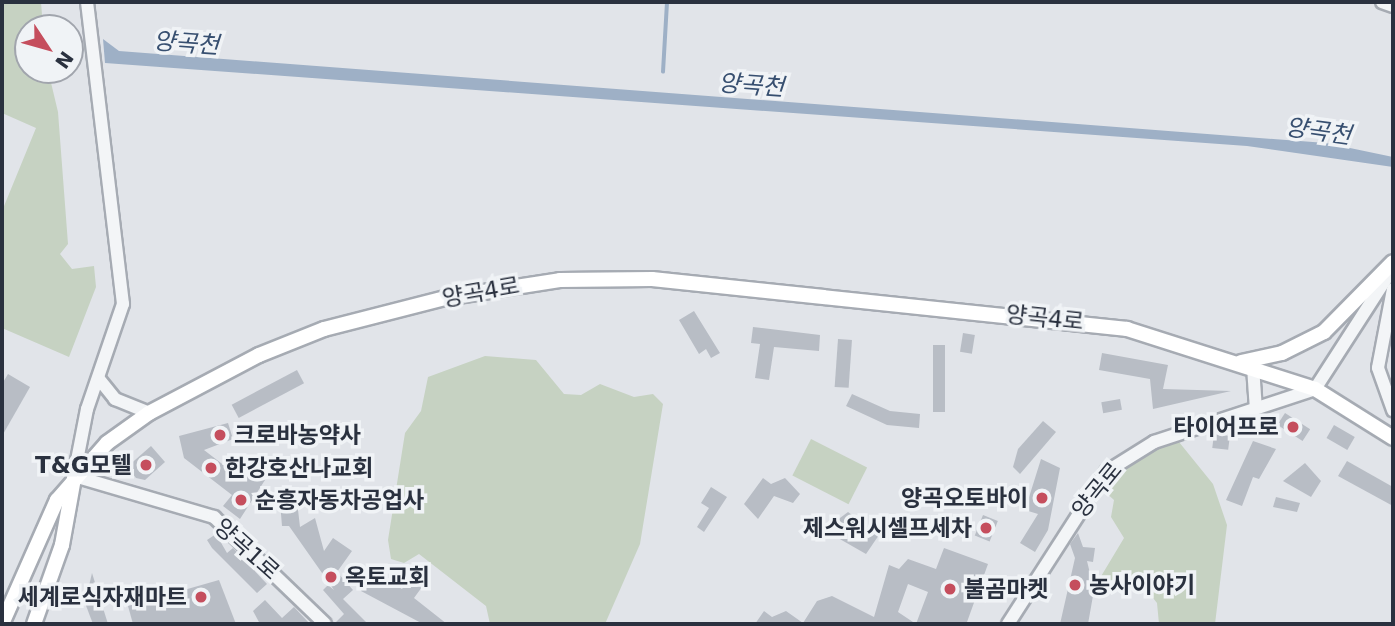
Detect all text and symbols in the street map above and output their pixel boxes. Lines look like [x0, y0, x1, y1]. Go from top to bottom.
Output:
north arrow [14, 14, 84, 84]
water label: 양곡천 [152, 27, 220, 61]
text: N [51, 47, 78, 73]
water label: 양곡천 [717, 69, 785, 103]
water label: 양곡천 [1283, 113, 1353, 151]
street label: 양곡4로 [440, 272, 522, 312]
street label: 양곡4로 [1005, 300, 1085, 336]
place label: 타이어프로 [1173, 413, 1279, 441]
marker: 타이어프로 [1285, 419, 1301, 435]
place label: 크로바농약사 [234, 421, 361, 449]
marker: 크로바농약사 [212, 427, 228, 443]
place label: T&G모텔 [35, 451, 132, 479]
place label: 한강호산나교회 [225, 454, 373, 482]
marker: T&G모텔 [138, 457, 154, 473]
street label: 양곡로 [1066, 457, 1128, 523]
marker: 한강호산나교회 [203, 460, 219, 476]
place label: 양곡오토바이 [901, 484, 1028, 512]
place label: 순흥자동차공업사 [255, 486, 424, 514]
marker: 양곡오토바이 [1034, 490, 1050, 506]
marker: 순흥자동차공업사 [233, 492, 249, 508]
street label: 양곡1로 [209, 513, 285, 585]
place label: 제스워시셀프세차 [803, 514, 972, 542]
marker: 제스워시셀프세차 [978, 520, 994, 536]
place label: 옥토교회 [345, 563, 430, 591]
marker: 옥토교회 [323, 569, 339, 585]
place label: 농사이야기 [1089, 571, 1195, 599]
place label: 불곰마켓 [964, 575, 1049, 603]
marker: 농사이야기 [1067, 577, 1083, 593]
marker: 불곰마켓 [942, 581, 958, 597]
place label: 세계로식자재마트 [18, 583, 187, 611]
marker: 세계로식자재마트 [193, 589, 209, 605]

